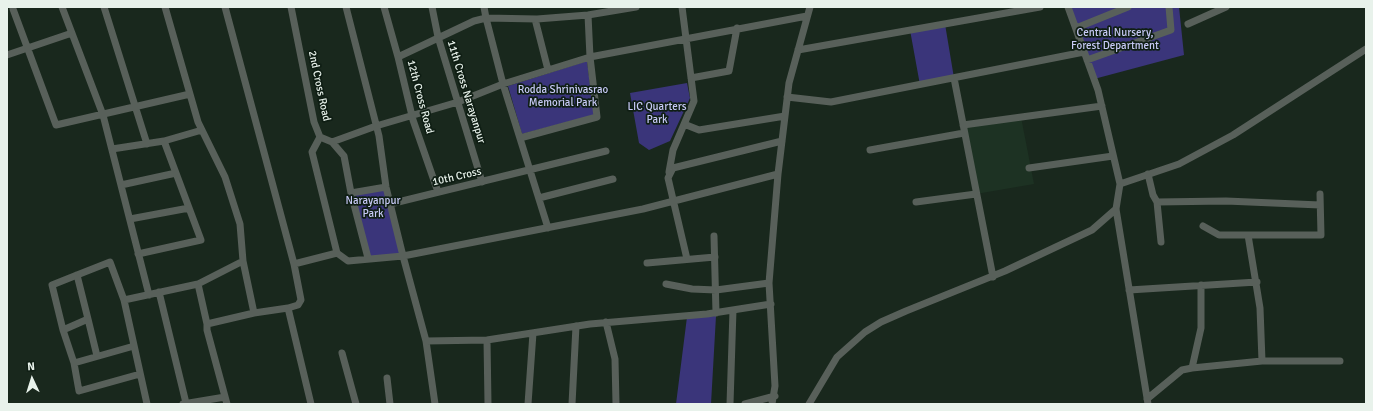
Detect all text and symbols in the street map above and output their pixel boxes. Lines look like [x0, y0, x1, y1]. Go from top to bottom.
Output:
park label: Central Nursery, Forest Department [1071, 26, 1159, 52]
street label: 11th Cross Narayanpur [444, 39, 488, 145]
street label: 2nd Cross Road [305, 49, 333, 123]
street label: 12th Cross Road [404, 59, 436, 135]
park label: Rodda Shrinivasrao Memorial Park [518, 83, 608, 109]
park label: LIC Quarters Park [627, 100, 687, 126]
street label: 10th Cross [431, 165, 483, 189]
park label: Narayanpur Park [346, 194, 400, 220]
north arrow [12, 359, 52, 399]
text: N [27, 360, 35, 373]

